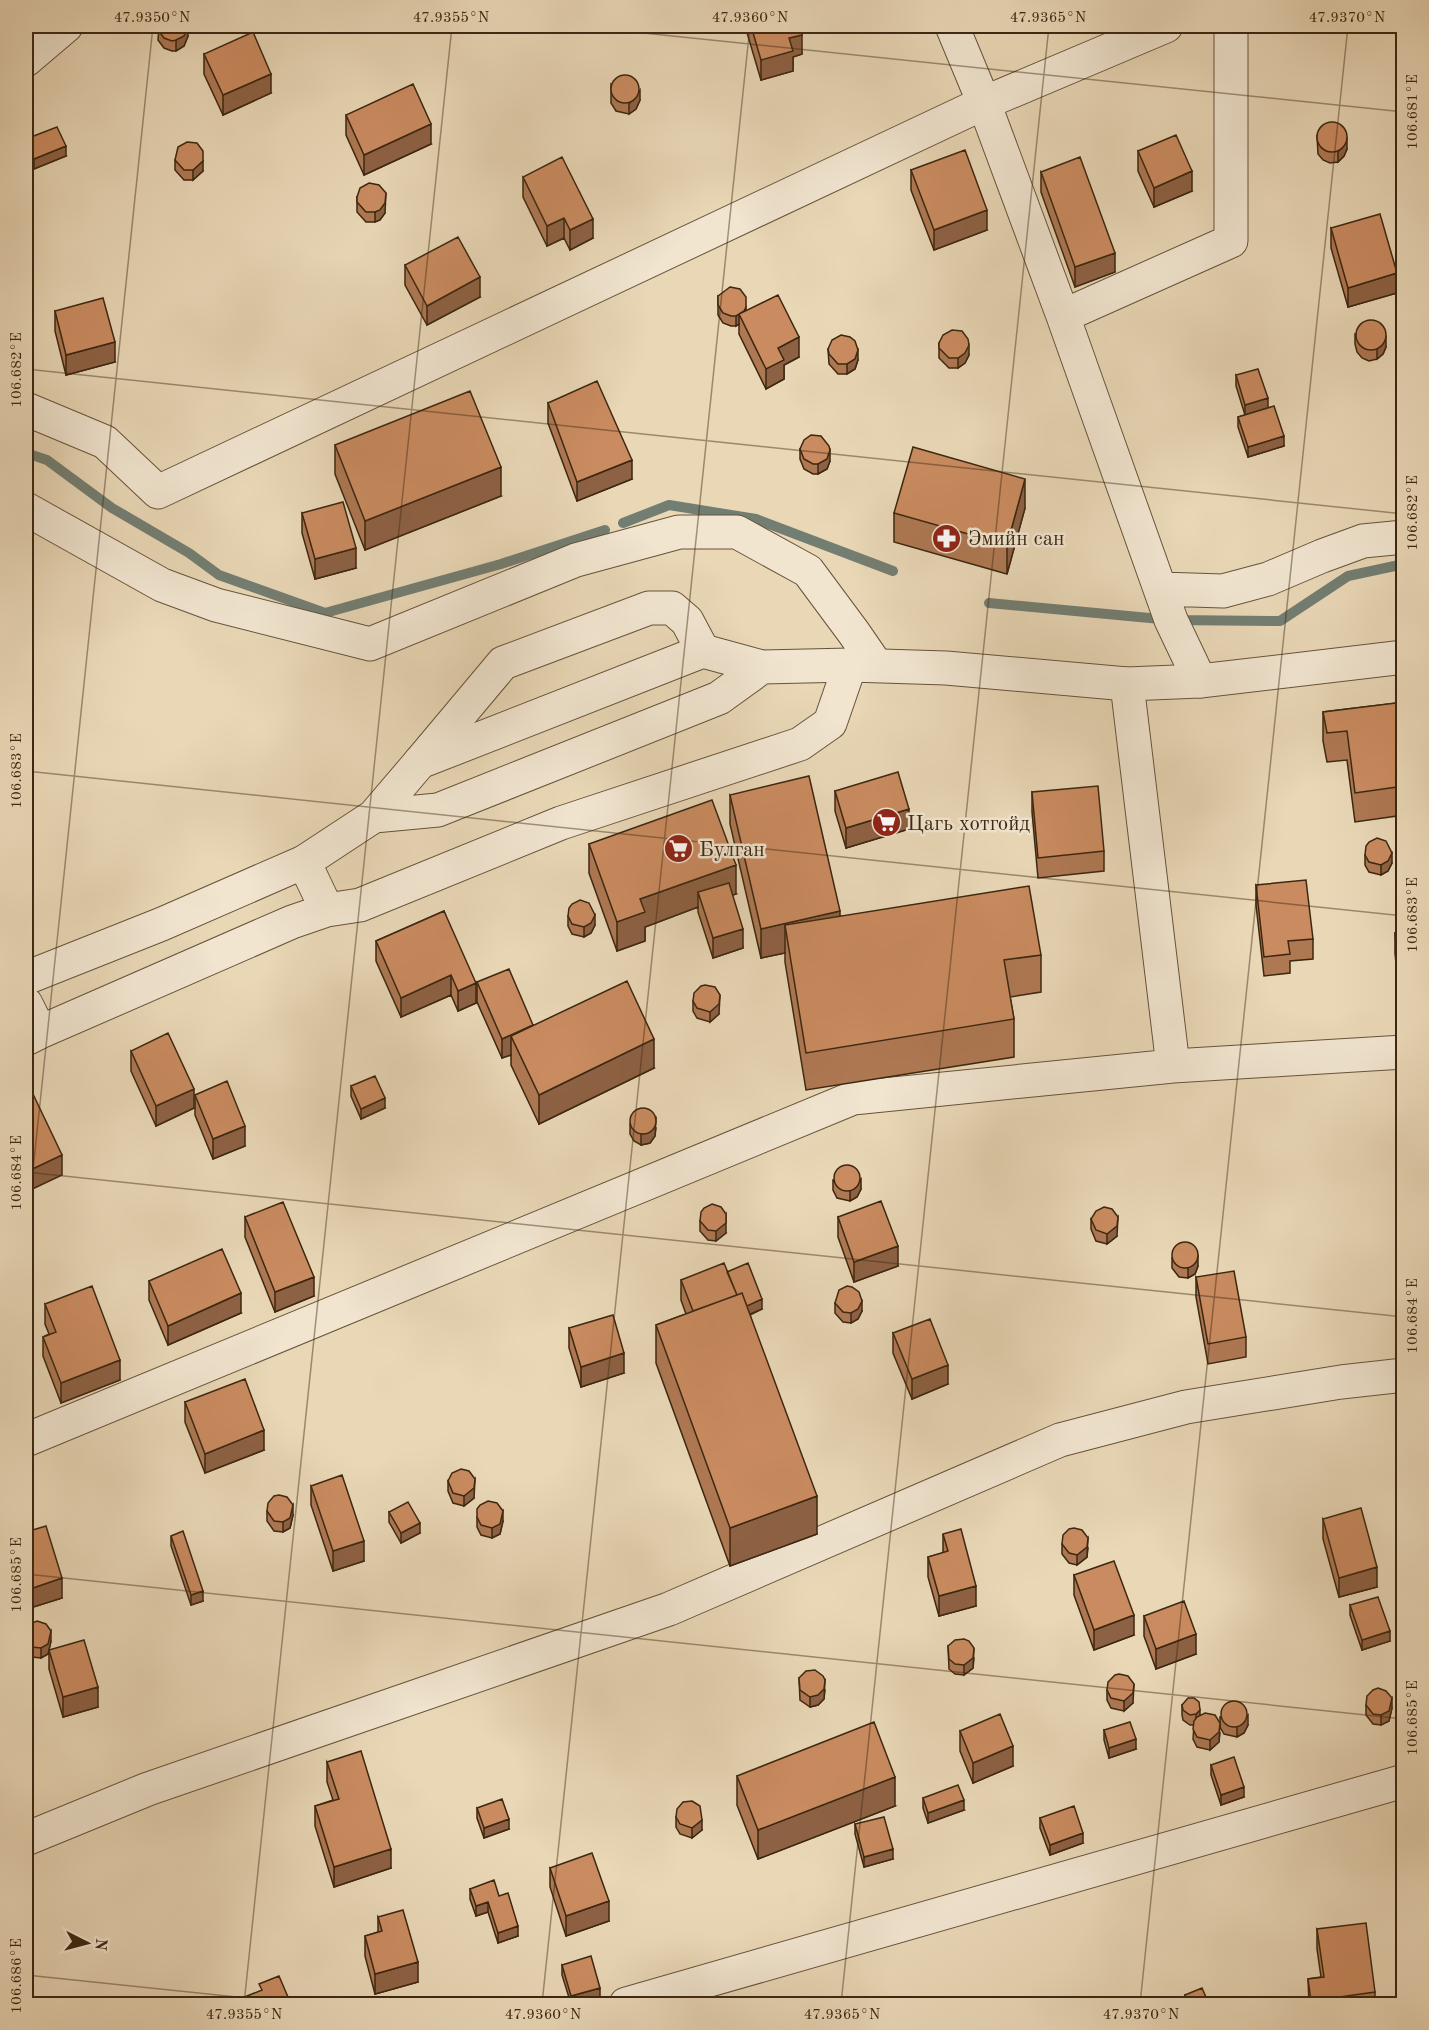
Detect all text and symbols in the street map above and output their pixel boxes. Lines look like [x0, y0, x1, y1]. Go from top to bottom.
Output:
text: 47.9350°N [114, 11, 191, 26]
text: 47.9355°N [413, 11, 490, 26]
text: 47.9360°N [712, 11, 789, 26]
text: 47.9365°N [1010, 11, 1087, 26]
text: 47.9370°N [1309, 11, 1386, 26]
text: 106.681°E [1406, 74, 1421, 150]
text: 106.682°E [10, 332, 25, 408]
text: 106.682°E [1406, 475, 1421, 551]
pharmacy icon: Эмийн сан [931, 522, 963, 554]
place label: Эмийн сан [968, 529, 1065, 550]
text: 106.683°E [10, 733, 25, 809]
supermarket icon: Цагь хотгойд [870, 807, 902, 839]
place label: Цагь хотгойд [907, 814, 1031, 835]
supermarket icon: Булган [662, 833, 694, 865]
place label: Булган [699, 840, 765, 861]
text: 106.683°E [1406, 877, 1421, 953]
text: 106.684°E [10, 1135, 25, 1211]
text: 106.684°E [1406, 1278, 1421, 1354]
text: 106.685°E [10, 1537, 25, 1613]
text: 106.685°E [1406, 1680, 1421, 1756]
north arrow [57, 1913, 117, 1973]
text: N [91, 1937, 109, 1952]
text: 106.686°E [10, 1938, 25, 2014]
text: 47.9355°N [206, 2008, 283, 2023]
text: 47.9360°N [505, 2008, 582, 2023]
text: 47.9365°N [804, 2008, 881, 2023]
text: 47.9370°N [1103, 2008, 1180, 2023]

